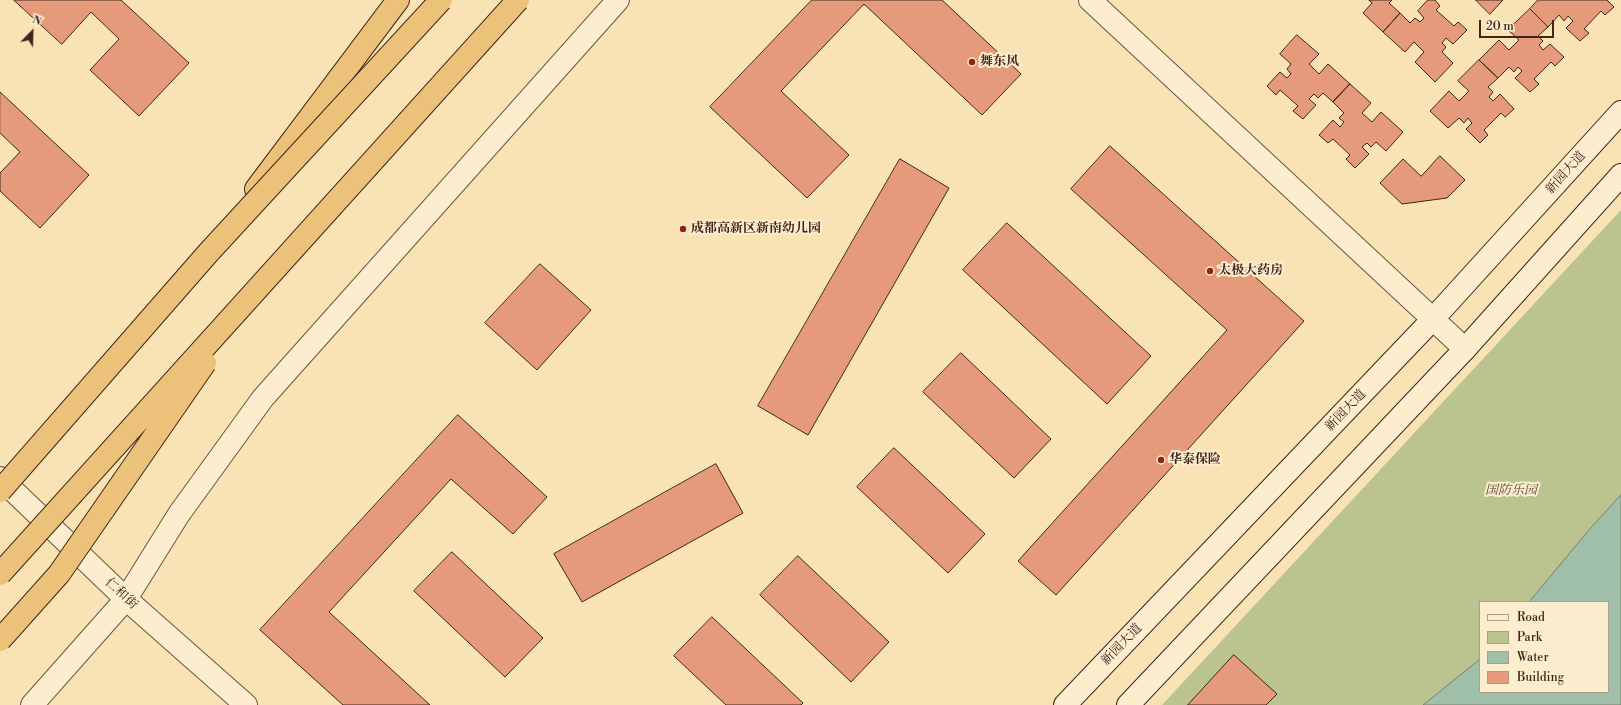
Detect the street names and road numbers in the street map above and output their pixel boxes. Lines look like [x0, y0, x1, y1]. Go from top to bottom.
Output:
street label: 新园大道 [1543, 148, 1589, 198]
street label: 新园大道 [1322, 387, 1370, 435]
street label: 仁和街 [101, 575, 141, 613]
street label: 新园大道 [1098, 621, 1146, 669]

